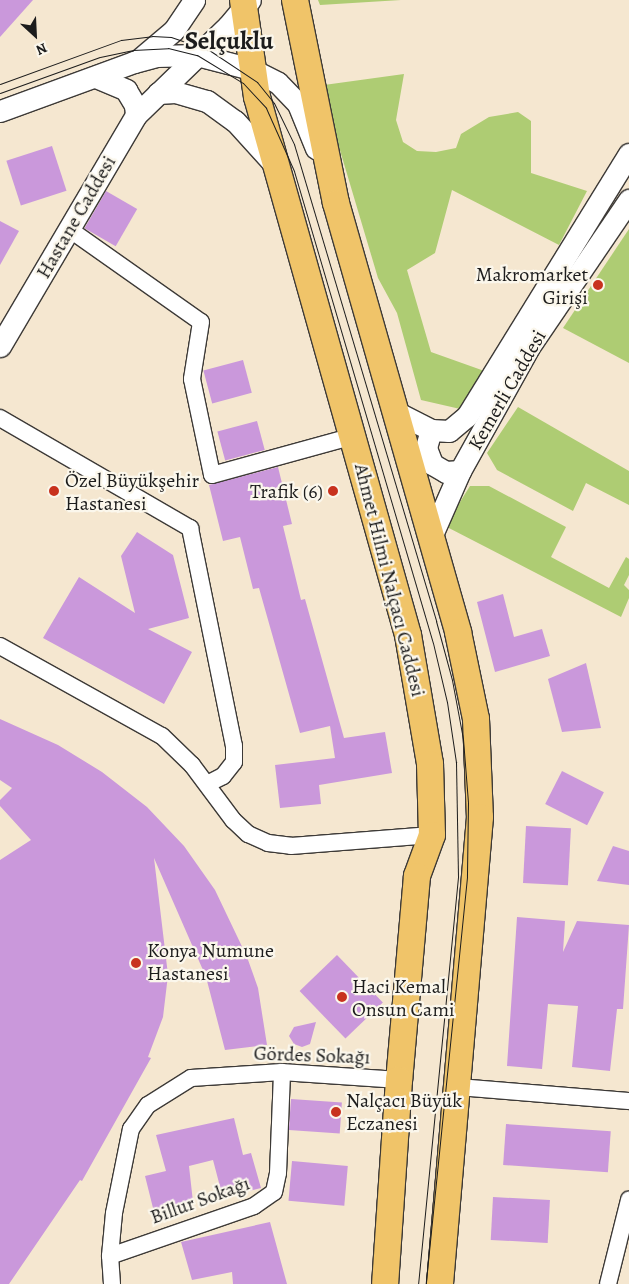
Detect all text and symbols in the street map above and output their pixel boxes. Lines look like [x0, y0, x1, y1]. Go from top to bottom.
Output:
north arrow [10, 10, 60, 60]
district label: Selçuklu [185, 26, 273, 56]
text: N [33, 38, 50, 60]
street label: Hastane Caddesi [31, 151, 121, 283]
place label: Makromarket Girişi [476, 262, 588, 309]
marker: Makromarket Girişi [592, 279, 604, 291]
street label: Kemerli Caddesi [463, 326, 551, 454]
street label: Ahmet Hilmi Nalçacı Caddesi [349, 461, 431, 699]
place label: Özel Büyükşehir Hastanesi [65, 468, 199, 515]
place label: Trafik (6) [250, 479, 323, 503]
marker: Özel Büyükşehir Hastanesi [47, 484, 61, 498]
marker: Trafik (6) [327, 485, 339, 497]
place label: Konya Numune Hastanesi [147, 939, 274, 986]
marker: Konya Numune Hastanesi [129, 956, 143, 970]
place label: Haci Kemal Onsun Cami [352, 974, 455, 1021]
marker: Haci Kemal Onsun Cami [336, 991, 348, 1003]
street label: Gördes Sokağı [253, 1041, 371, 1069]
place label: Nalçacı Büyük Eczanesi [346, 1088, 462, 1135]
marker: Nalçacı Büyük Eczanesi [330, 1106, 342, 1118]
street label: Billur Sokağı [147, 1171, 253, 1229]

